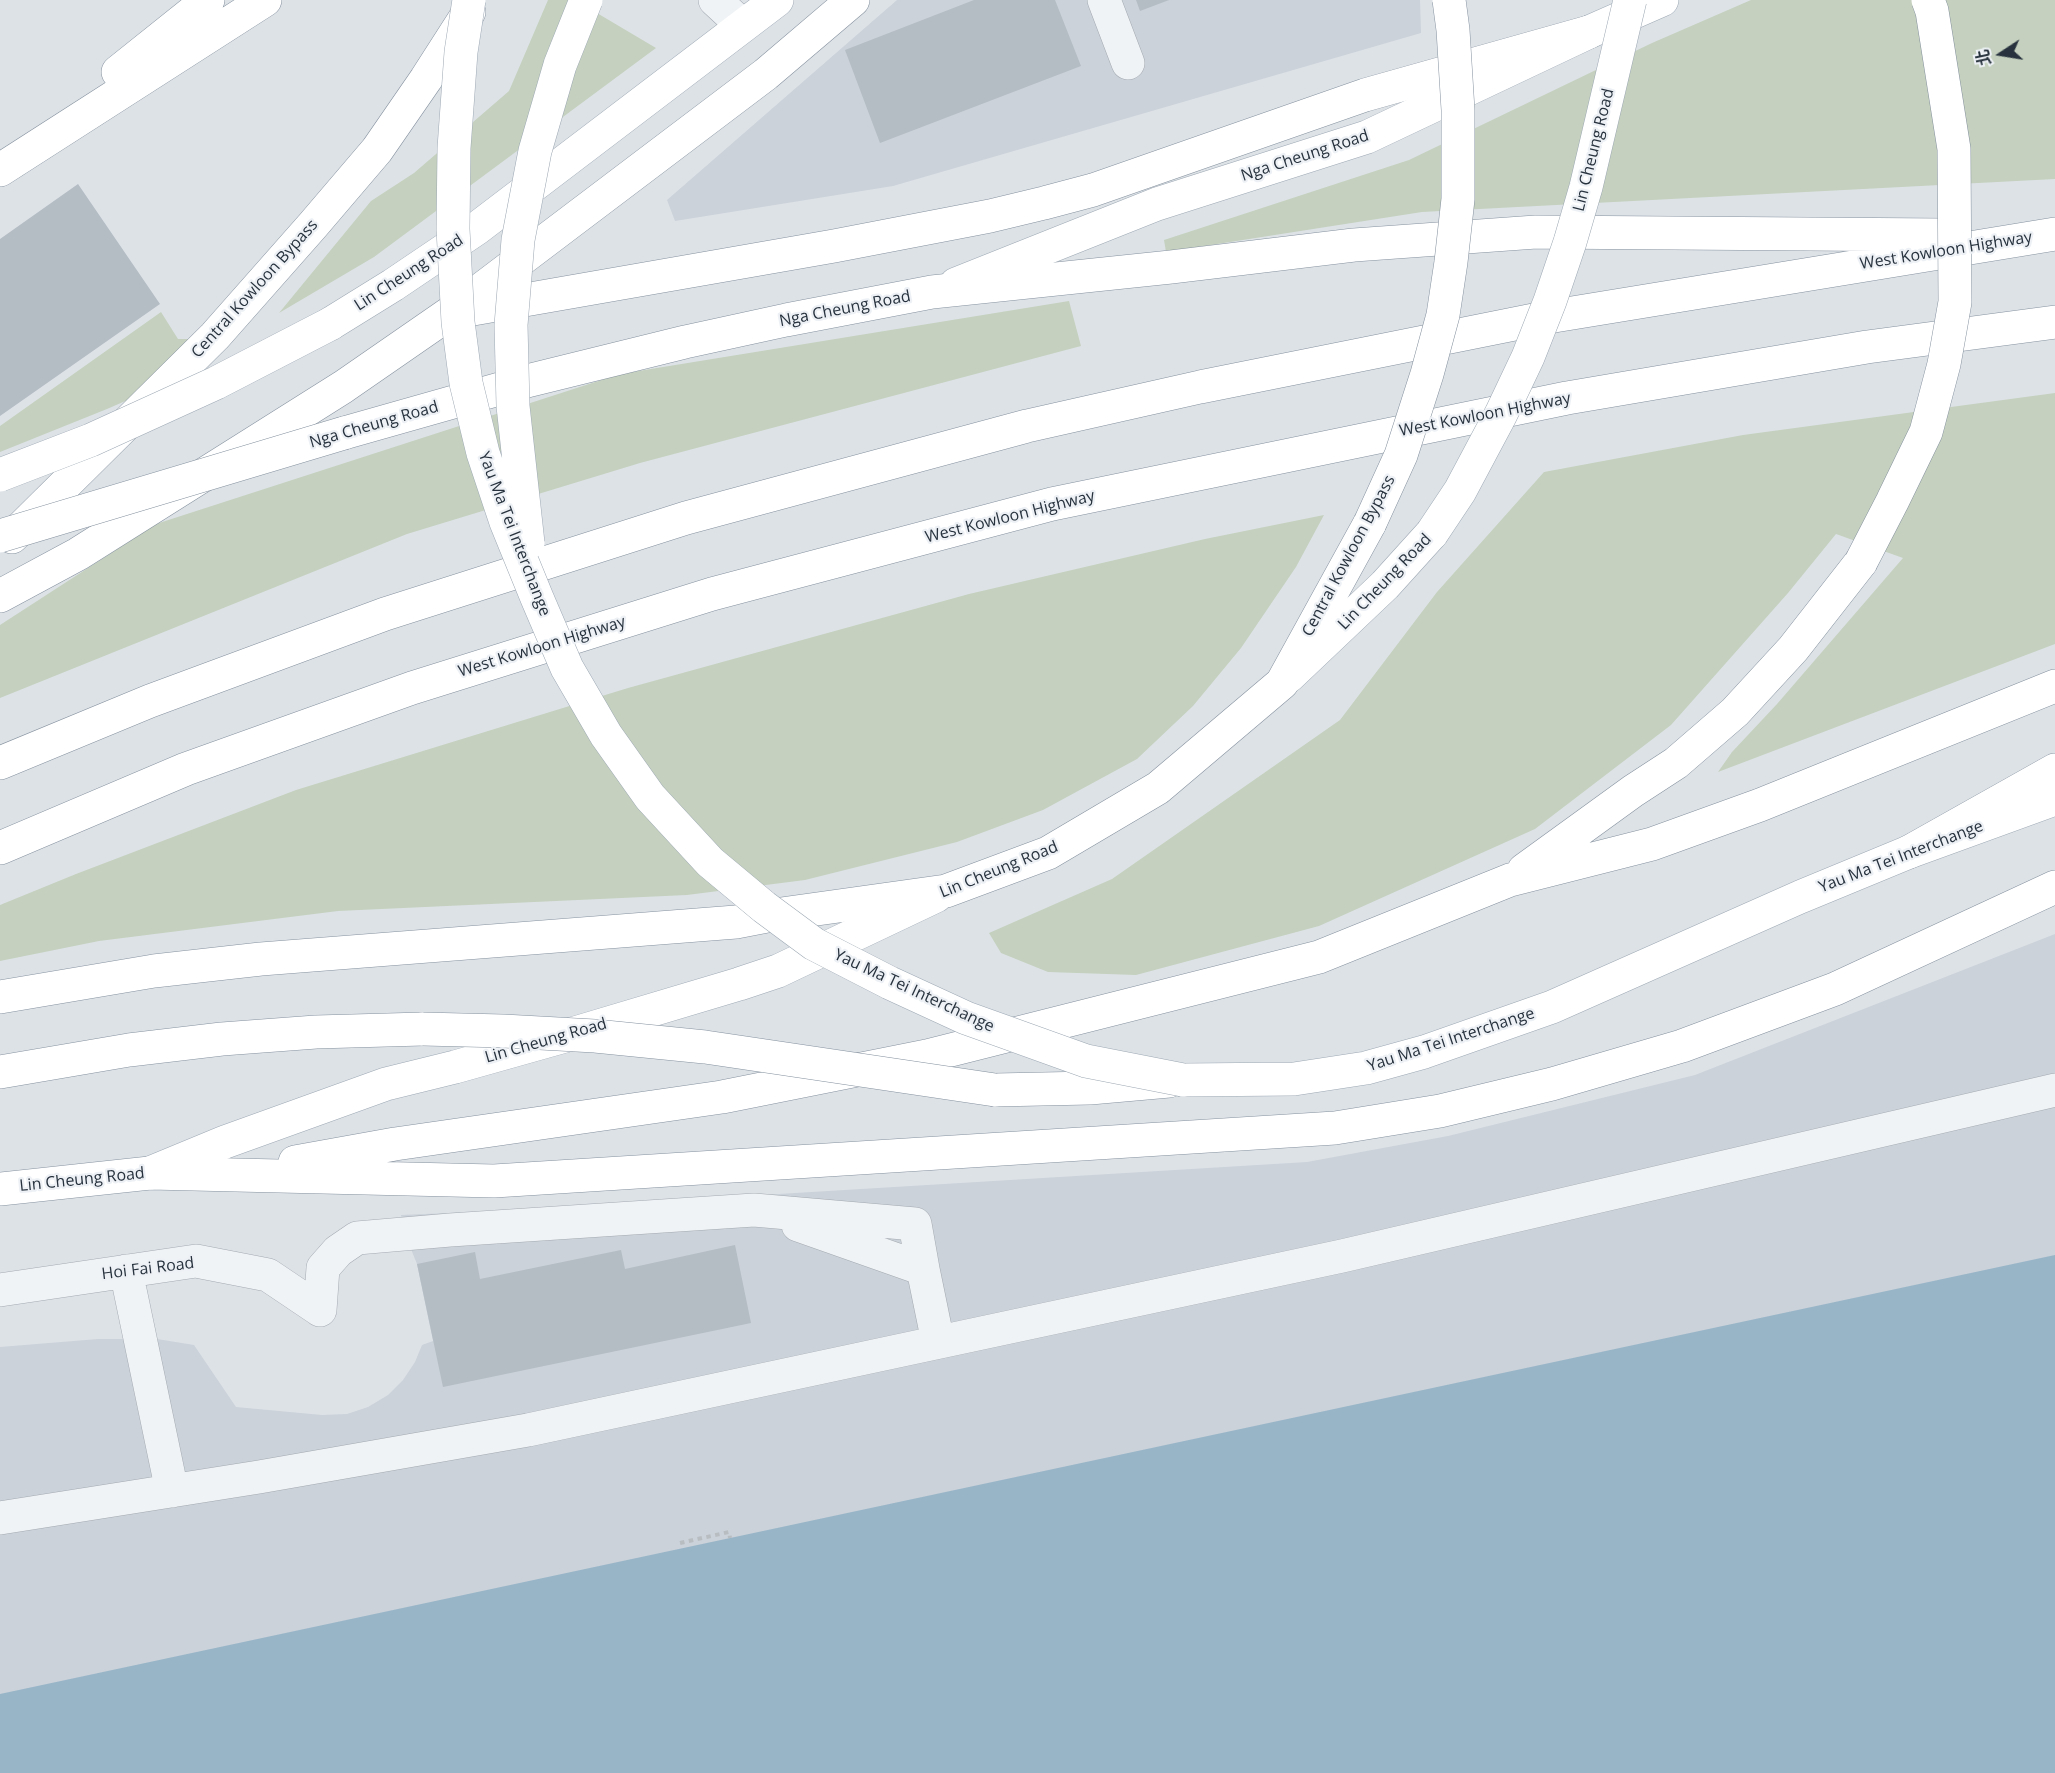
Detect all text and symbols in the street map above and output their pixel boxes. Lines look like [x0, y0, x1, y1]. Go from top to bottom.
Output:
north arrow [1971, 24, 2031, 84]
text: 北 [1971, 48, 1996, 68]
street label: Lin Cheung Road [1569, 87, 1619, 213]
street label: Nga Cheung Road [1239, 126, 1371, 186]
street label: Central Kowloon Bypass [188, 216, 322, 362]
street label: West Kowloon Highway [1859, 228, 2033, 274]
street label: Lin Cheung Road [351, 231, 467, 315]
street label: Nga Cheung Road [778, 287, 912, 331]
street label: West Kowloon Highway [1398, 389, 1572, 441]
street label: Nga Cheung Road [307, 397, 441, 453]
street label: Yau Ma Tei Interchange [474, 449, 554, 619]
street label: Central Kowloon Bypass [1298, 472, 1400, 640]
street label: West Kowloon Highway [923, 487, 1097, 547]
street label: Lin Cheung Road [1334, 530, 1436, 634]
street label: West Kowloon Highway [456, 612, 628, 682]
street label: Yau Ma Tei Interchange [1816, 817, 1986, 897]
street label: Lin Cheung Road [937, 838, 1061, 902]
street label: Yau Ma Tei Interchange [831, 945, 997, 1037]
street label: Yau Ma Tei Interchange [1365, 1004, 1537, 1076]
street label: Lin Cheung Road [483, 1014, 609, 1068]
street label: Lin Cheung Road [18, 1164, 146, 1196]
street label: Hoi Fai Road [101, 1254, 195, 1284]

